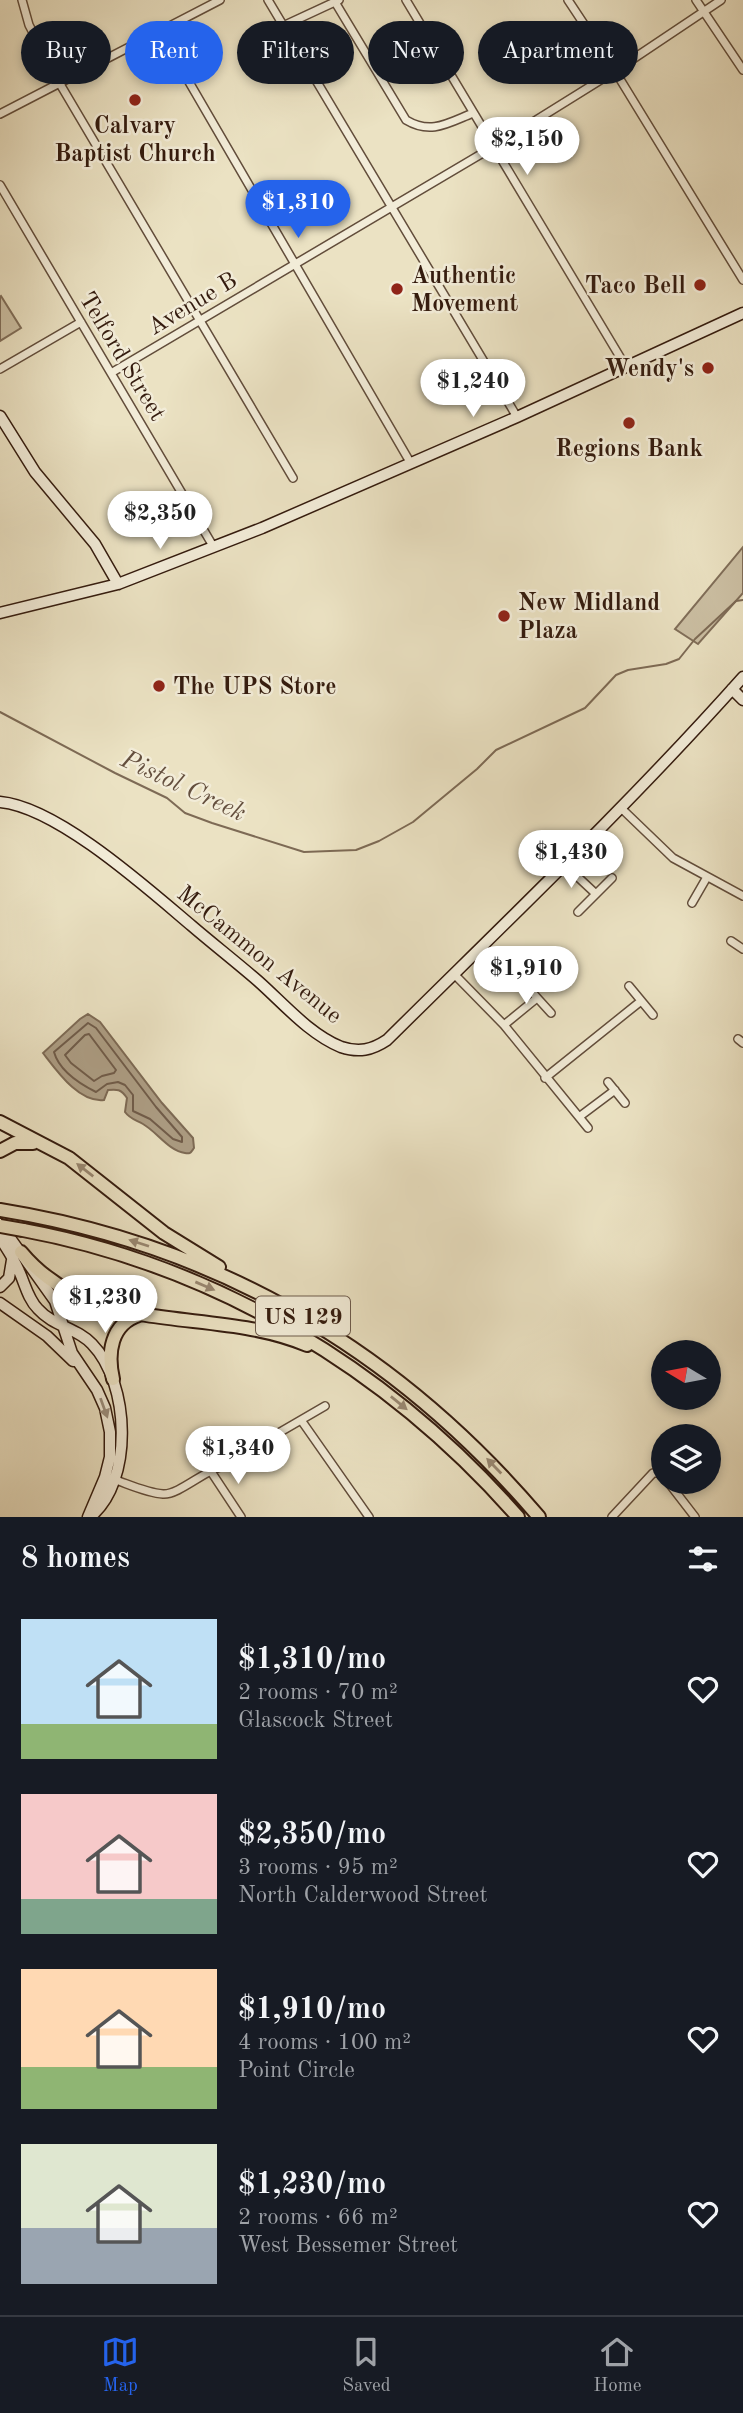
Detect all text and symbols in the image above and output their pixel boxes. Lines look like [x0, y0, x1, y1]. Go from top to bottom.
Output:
chip: Buy [21, 21, 111, 84]
chip: Rent [125, 21, 223, 84]
chip: Filters [237, 21, 354, 84]
chip: New [368, 21, 464, 84]
chip: Apartment [478, 21, 638, 84]
marker: Calvary Baptist Church [127, 92, 143, 108]
place label: Calvary Baptist Church [54, 115, 216, 167]
pin: $2,150 [470, 118, 584, 177]
text: $2,150 [490, 128, 564, 151]
pin: $1,310 [241, 180, 355, 240]
text: $1,310 [261, 191, 335, 214]
place label: Authentic Movement [411, 265, 518, 317]
street label: Avenue B [144, 269, 242, 341]
place label: Taco Bell [585, 275, 686, 299]
marker: Taco Bell [692, 277, 708, 293]
marker: Authentic Movement [389, 281, 405, 297]
street label: Telford Street [74, 288, 169, 426]
place label: Wendy's [604, 358, 694, 382]
pin: $1,240 [416, 360, 530, 419]
marker: Wendy's [700, 360, 716, 376]
text: $1,240 [436, 370, 510, 393]
marker: Regions Bank [621, 415, 637, 431]
place label: Regions Bank [555, 438, 703, 462]
pin: $2,350 [103, 491, 217, 551]
text: $2,350 [123, 502, 197, 525]
place label: New Midland Plaza [518, 592, 660, 644]
marker: New Midland Plaza [496, 608, 512, 624]
place label: The UPS Store [173, 676, 337, 700]
marker: The UPS Store [151, 678, 167, 694]
water label: Pistol Creek [116, 746, 250, 827]
pin: $1,430 [514, 830, 628, 890]
text: $1,430 [534, 841, 608, 864]
street label: McCammon Avenue [172, 882, 346, 1029]
pin: $1,910 [469, 946, 583, 1006]
text: $1,910 [489, 957, 563, 980]
one-way arrow [76, 1164, 94, 1178]
one-way arrow [128, 1237, 149, 1248]
pin: $1,230 [48, 1276, 162, 1335]
one-way arrow [195, 1280, 215, 1292]
text: $1,230 [68, 1286, 142, 1309]
road number: US 129 [256, 1296, 350, 1336]
north arrow [651, 1340, 721, 1410]
map controls [651, 1340, 721, 1494]
one-way arrow [390, 1395, 408, 1410]
one-way arrow [99, 1398, 110, 1419]
button: layers [651, 1424, 721, 1494]
pin: $1,340 [181, 1426, 295, 1486]
text: $1,340 [201, 1437, 275, 1460]
one-way arrow [486, 1458, 502, 1475]
icon: filters [684, 1540, 722, 1578]
text: 8 homes [21, 1544, 130, 1574]
text: $1,310/mo [238, 1645, 386, 1675]
icon: home [77, 1647, 161, 1731]
icon: heart [684, 1670, 722, 1708]
text: 2 rooms · 70 m² [238, 1681, 398, 1704]
text: Glascock Street [238, 1709, 393, 1732]
text: $2,350/mo [238, 1820, 386, 1850]
icon: home [77, 1822, 161, 1906]
icon: heart [684, 1845, 722, 1883]
text: 3 rooms · 95 m² [238, 1856, 398, 1879]
text: North Calderwood Street [238, 1884, 488, 1907]
text: $1,910/mo [238, 1995, 386, 2025]
icon: home [77, 1997, 161, 2081]
icon: heart [684, 2020, 722, 2058]
text: 4 rooms · 100 m² [238, 2031, 411, 2054]
text: Point Circle [238, 2059, 355, 2082]
text: $1,230/mo [238, 2170, 386, 2200]
icon: home [77, 2172, 161, 2256]
icon: heart [684, 2195, 722, 2233]
text: 2 rooms · 66 m² [238, 2206, 398, 2229]
text: West Bessemer Street [238, 2234, 458, 2257]
tab: Map [101, 2333, 139, 2398]
tab: Saved [342, 2333, 391, 2398]
tab: Home [593, 2333, 642, 2398]

